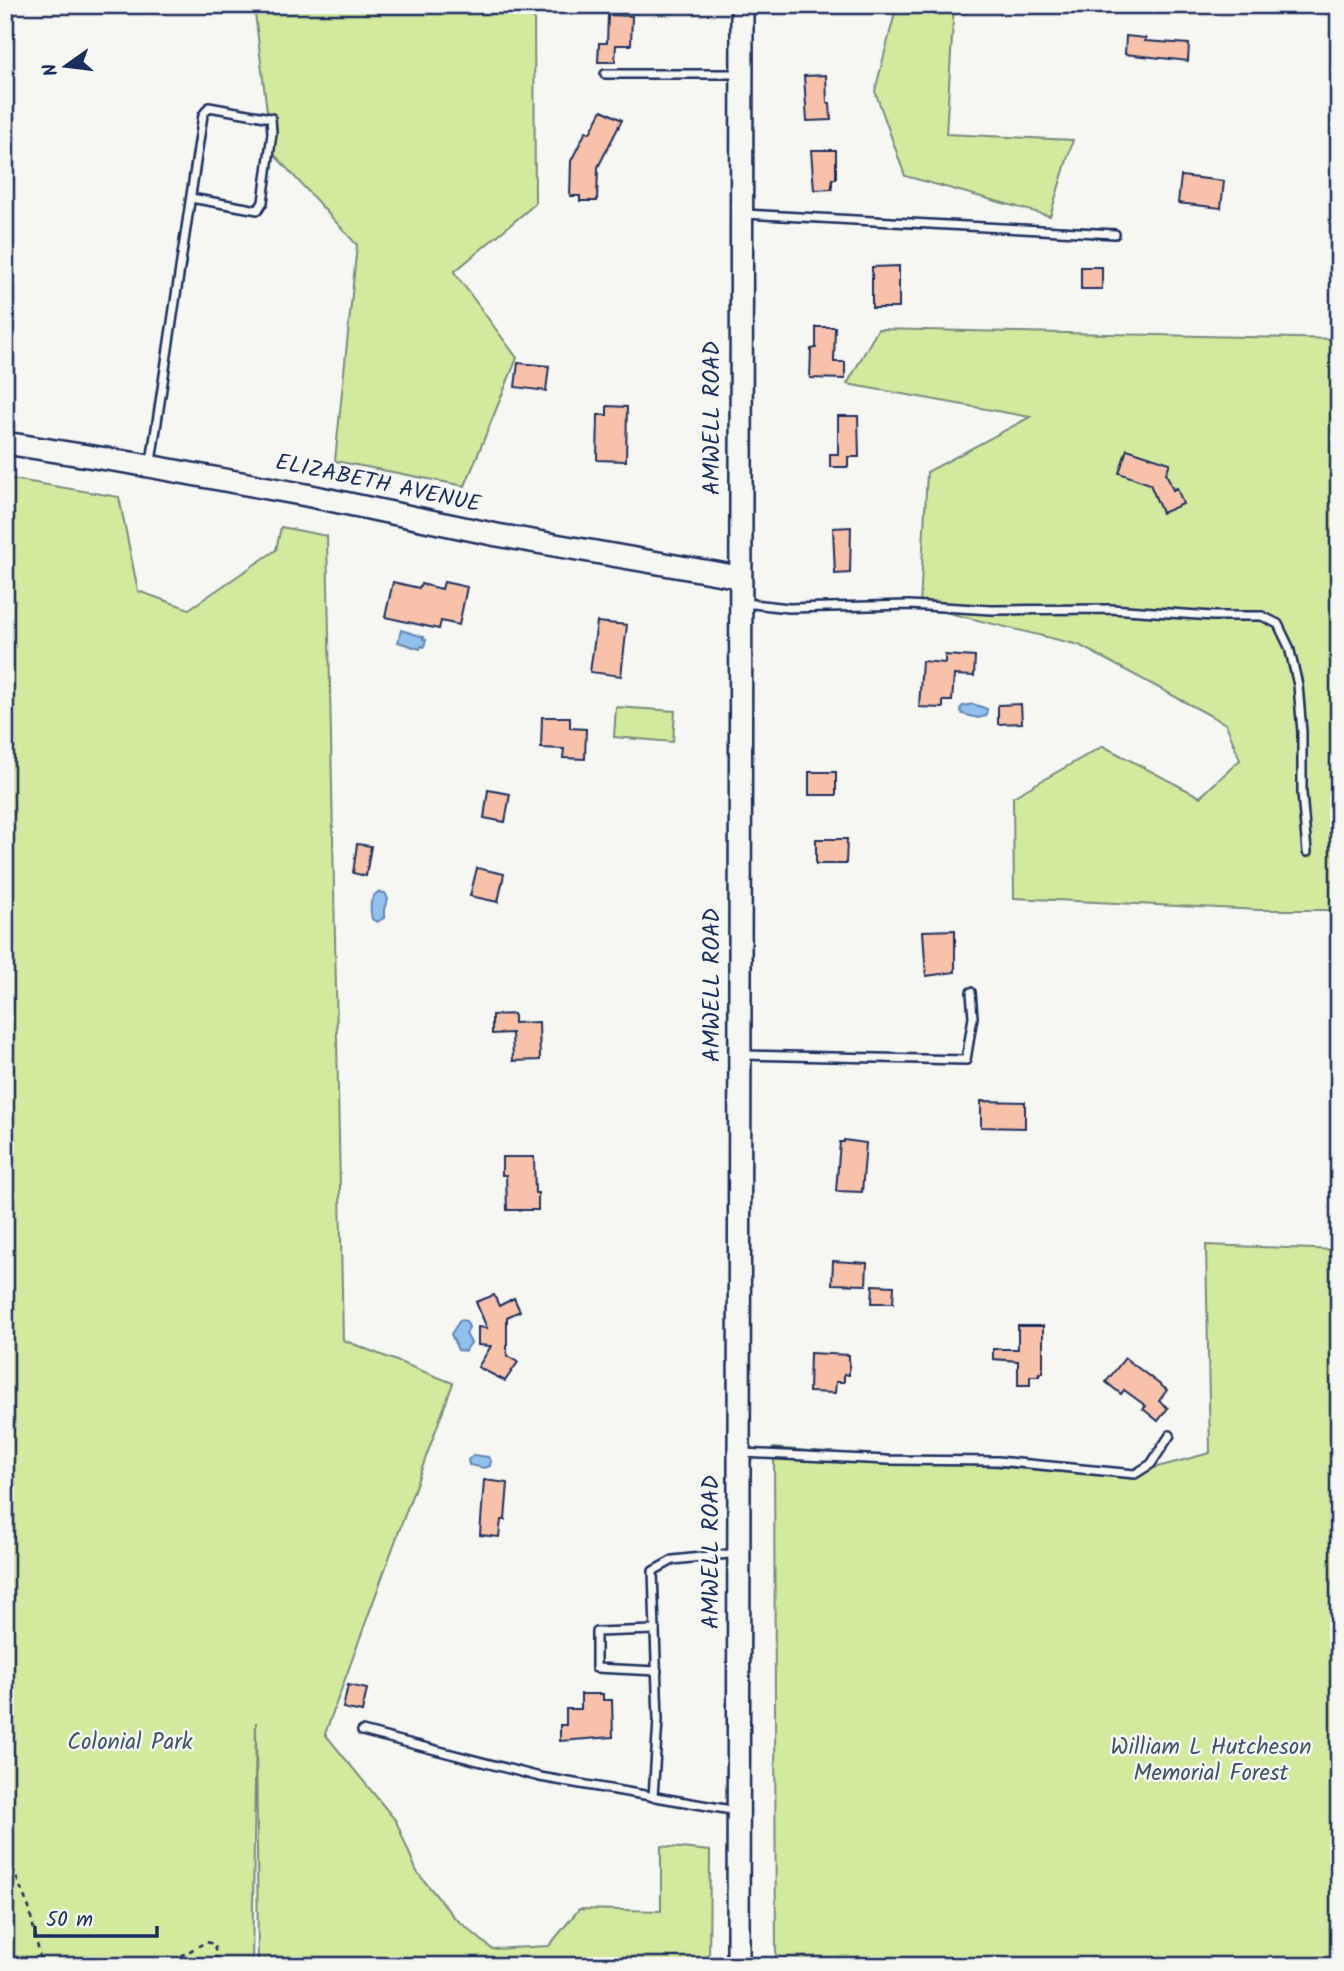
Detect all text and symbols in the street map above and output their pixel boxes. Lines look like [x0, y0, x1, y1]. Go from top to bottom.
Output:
north arrow [32, 32, 102, 102]
text: N [35, 60, 67, 79]
street label: AMWELL ROAD [695, 341, 731, 495]
street label: ELIZABETH AVENUE [272, 445, 484, 523]
street label: AMWELL ROAD [695, 908, 731, 1062]
street label: AMWELL ROAD [694, 1475, 730, 1629]
park label: Colonial Park [67, 1725, 193, 1761]
park label: William L Hutcheson Memorial Forest [1110, 1730, 1312, 1792]
scale bar [35, 1894, 158, 1938]
text: 50 m [46, 1904, 93, 1937]

